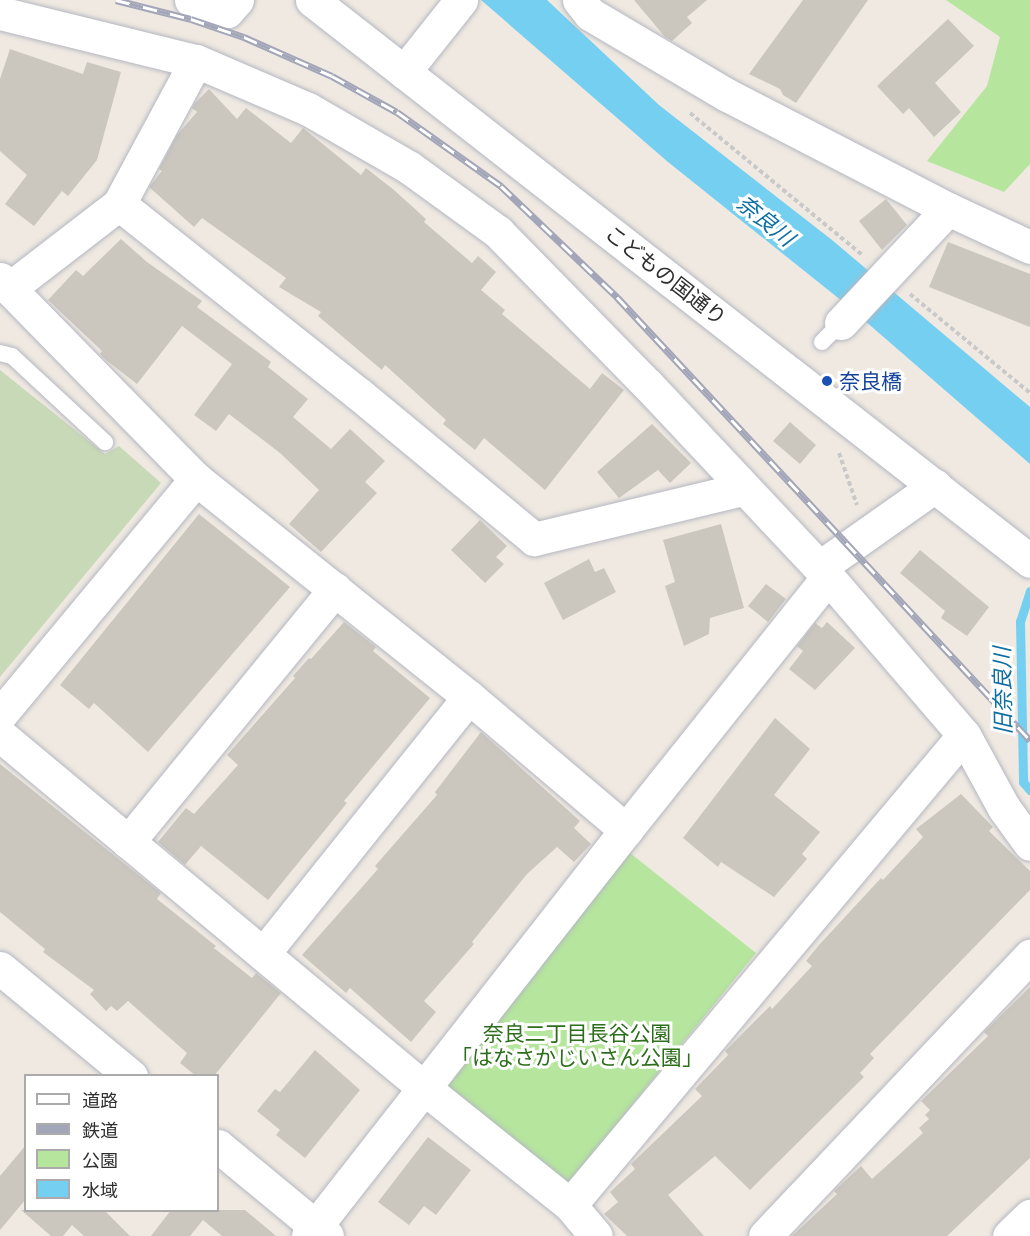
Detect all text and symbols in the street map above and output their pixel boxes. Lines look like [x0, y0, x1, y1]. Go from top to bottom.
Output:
water label: 奈良川 [732, 189, 800, 251]
street label: こどもの国通り [600, 220, 732, 330]
place label: 奈良橋 [839, 368, 902, 394]
marker: 奈良橋 [820, 374, 834, 388]
water label: 旧奈良川 [988, 647, 1016, 735]
park label: 奈良二丁目長谷公園 「はなさかじいさん公園」 [451, 1020, 703, 1070]
legend [24, 1074, 219, 1212]
text: 道路 [82, 1088, 118, 1112]
text: 鉄道 [82, 1118, 118, 1142]
text: 公園 [82, 1148, 118, 1172]
text: 水域 [82, 1178, 118, 1202]

